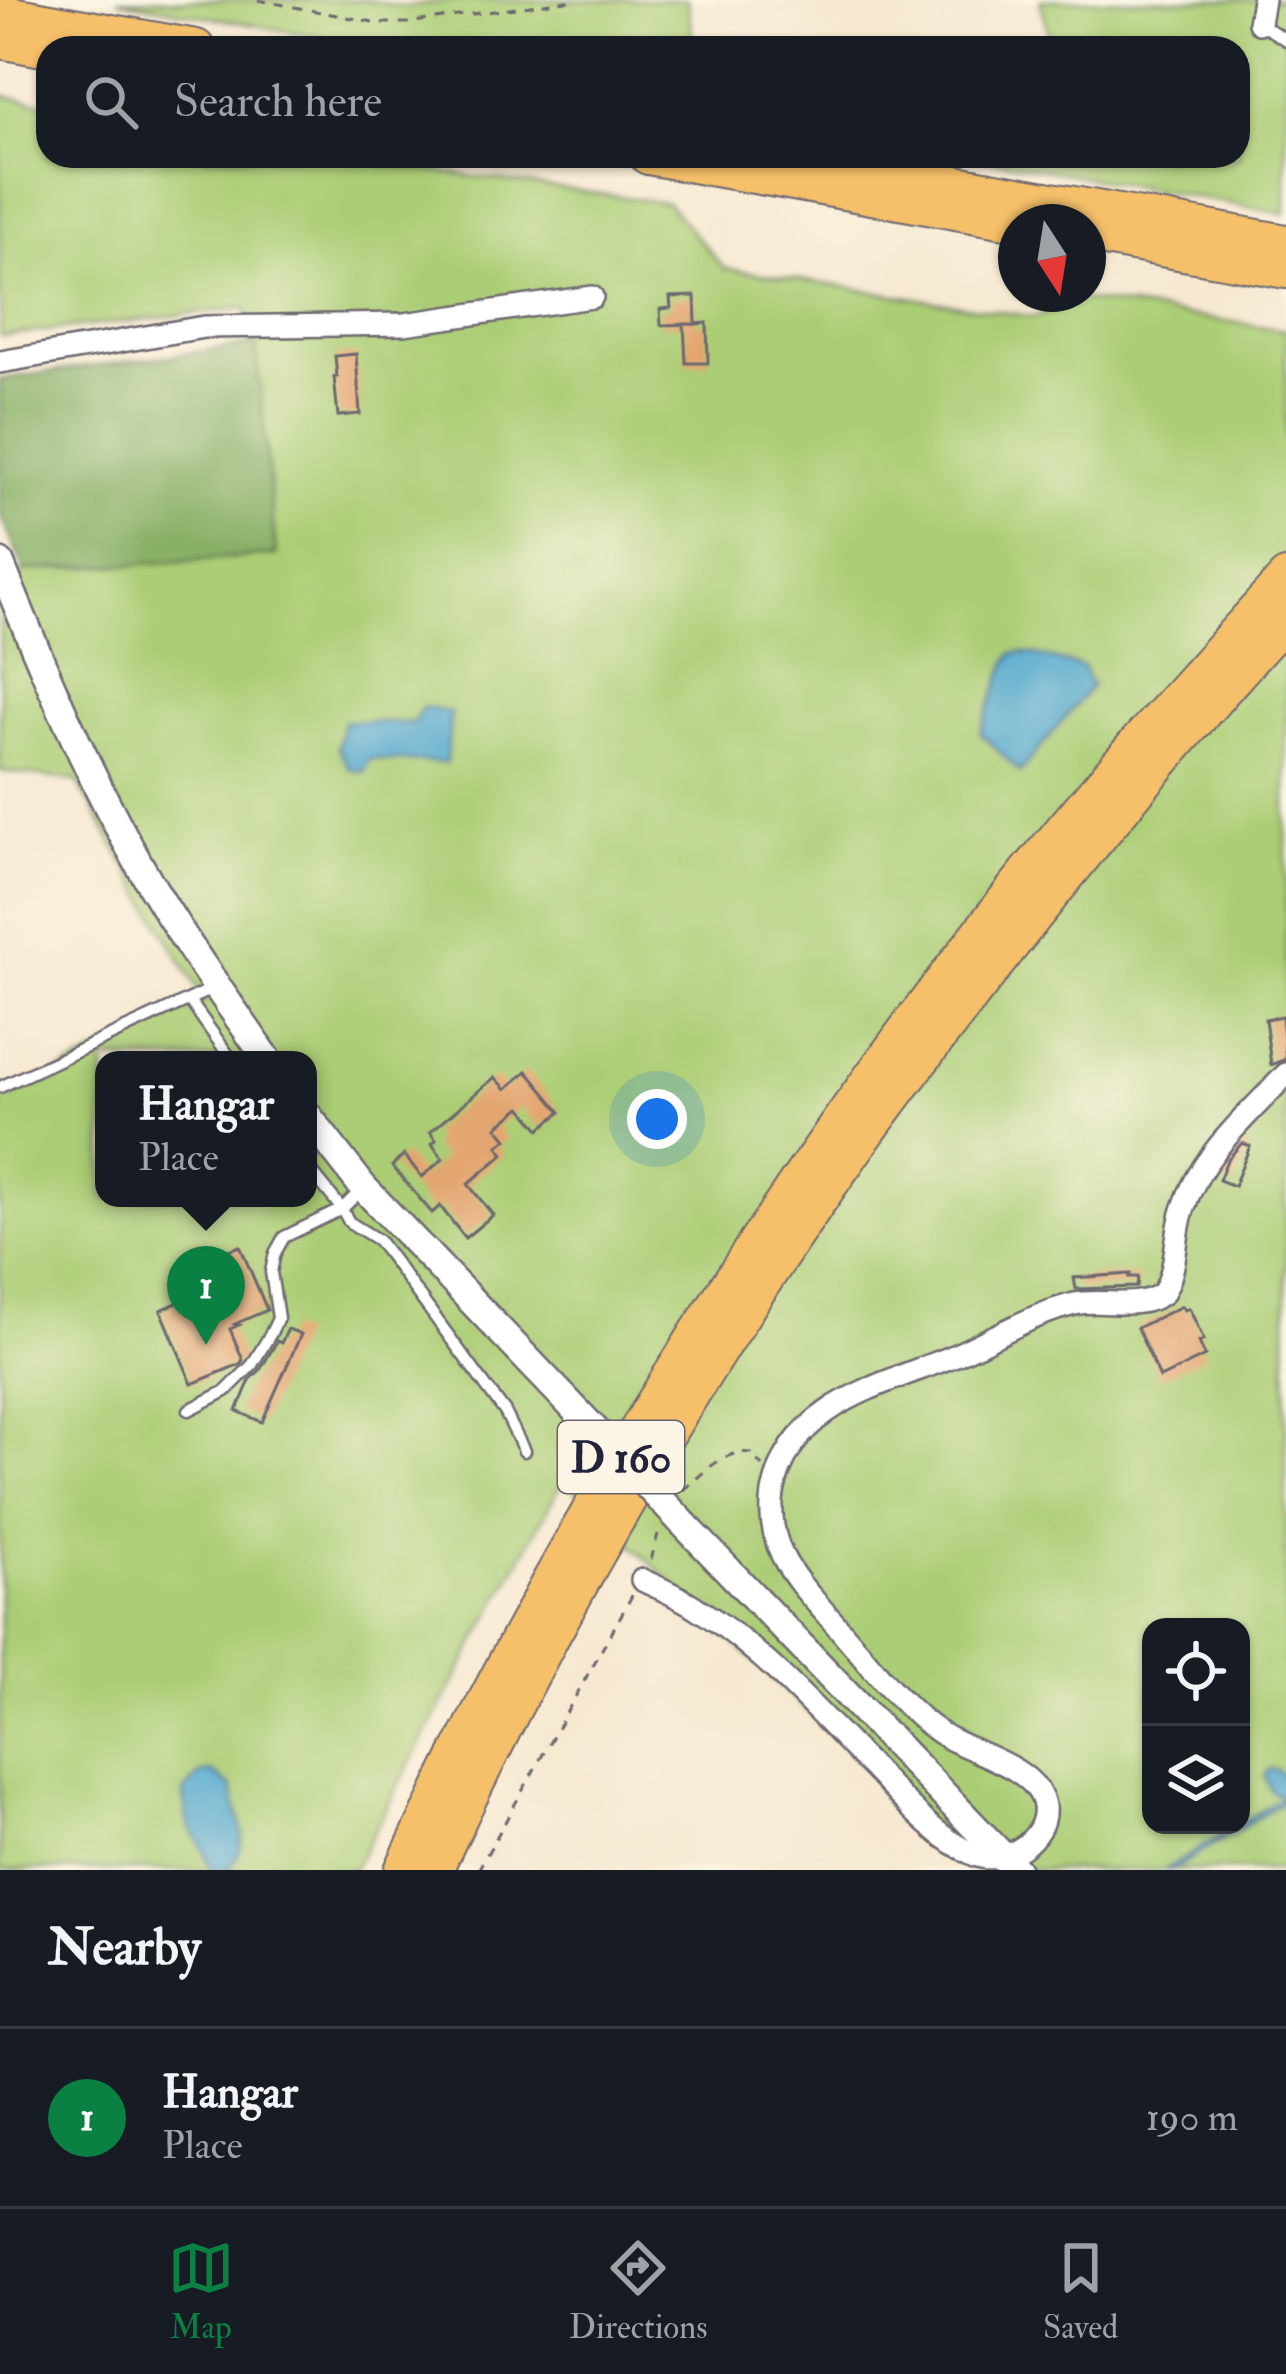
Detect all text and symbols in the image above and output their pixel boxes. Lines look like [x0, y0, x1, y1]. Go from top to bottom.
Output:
search box [36, 36, 1250, 168]
icon: search [78, 69, 144, 135]
text: Search here [174, 74, 382, 130]
north arrow [998, 204, 1106, 312]
popup [95, 1051, 317, 1207]
text: Hangar [138, 1077, 274, 1133]
your location [627, 1089, 687, 1149]
text: Place [138, 1133, 219, 1182]
pin: 1 [167, 1246, 245, 1345]
road number: D 160 [558, 1421, 684, 1493]
map controls [1142, 1618, 1250, 1834]
button: locate [1142, 1618, 1250, 1726]
button: layers [1142, 1726, 1250, 1834]
text: Nearby [48, 1916, 201, 1980]
text: Hangar [162, 2065, 298, 2121]
text: 1 [80, 2093, 94, 2142]
text: 190 m [1146, 2093, 1238, 2142]
text: Place [162, 2121, 243, 2170]
tab: Map [168, 2235, 234, 2348]
tab: Directions [569, 2235, 708, 2348]
tab: Saved [1043, 2235, 1118, 2348]

